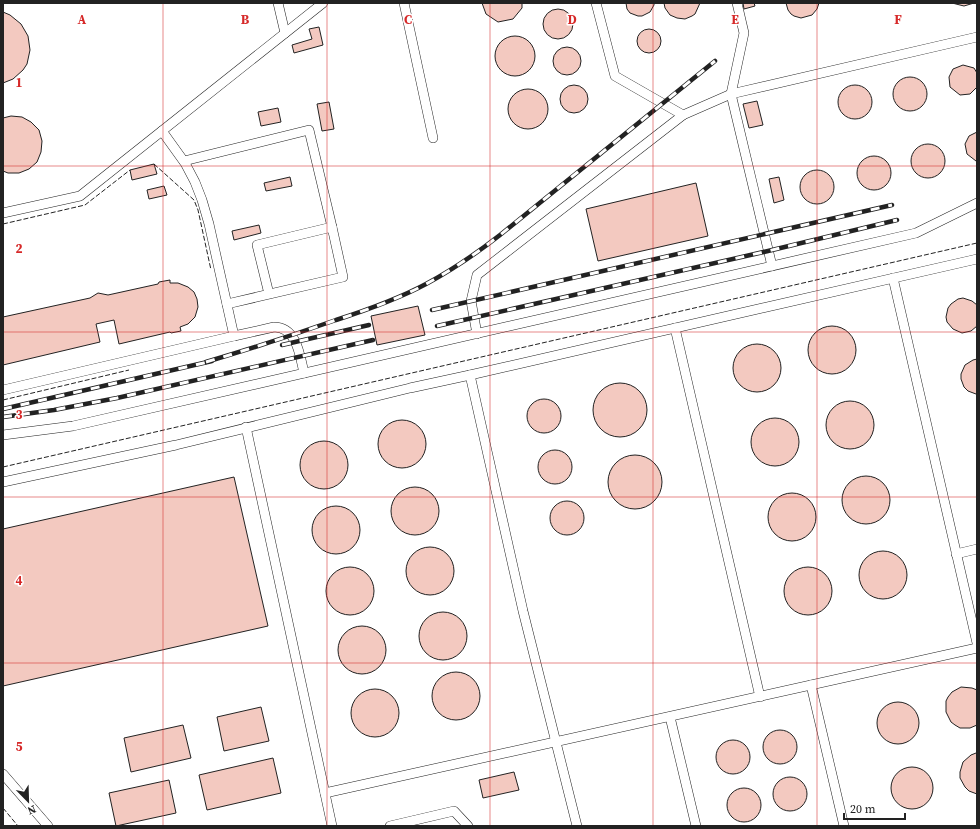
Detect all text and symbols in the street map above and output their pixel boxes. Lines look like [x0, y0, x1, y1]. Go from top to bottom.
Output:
text: A [78, 11, 87, 28]
text: B [241, 11, 250, 28]
text: C [404, 11, 412, 28]
text: D [567, 11, 577, 28]
text: E [731, 11, 739, 28]
text: F [894, 11, 902, 28]
text: 1 [15, 74, 23, 91]
text: 2 [15, 240, 23, 257]
text: 3 [15, 406, 23, 423]
text: 4 [15, 572, 23, 589]
text: 5 [15, 738, 23, 755]
north arrow [8, 781, 48, 821]
scale bar [844, 795, 905, 821]
text: N [25, 801, 38, 818]
text: 20 m [850, 801, 876, 817]

